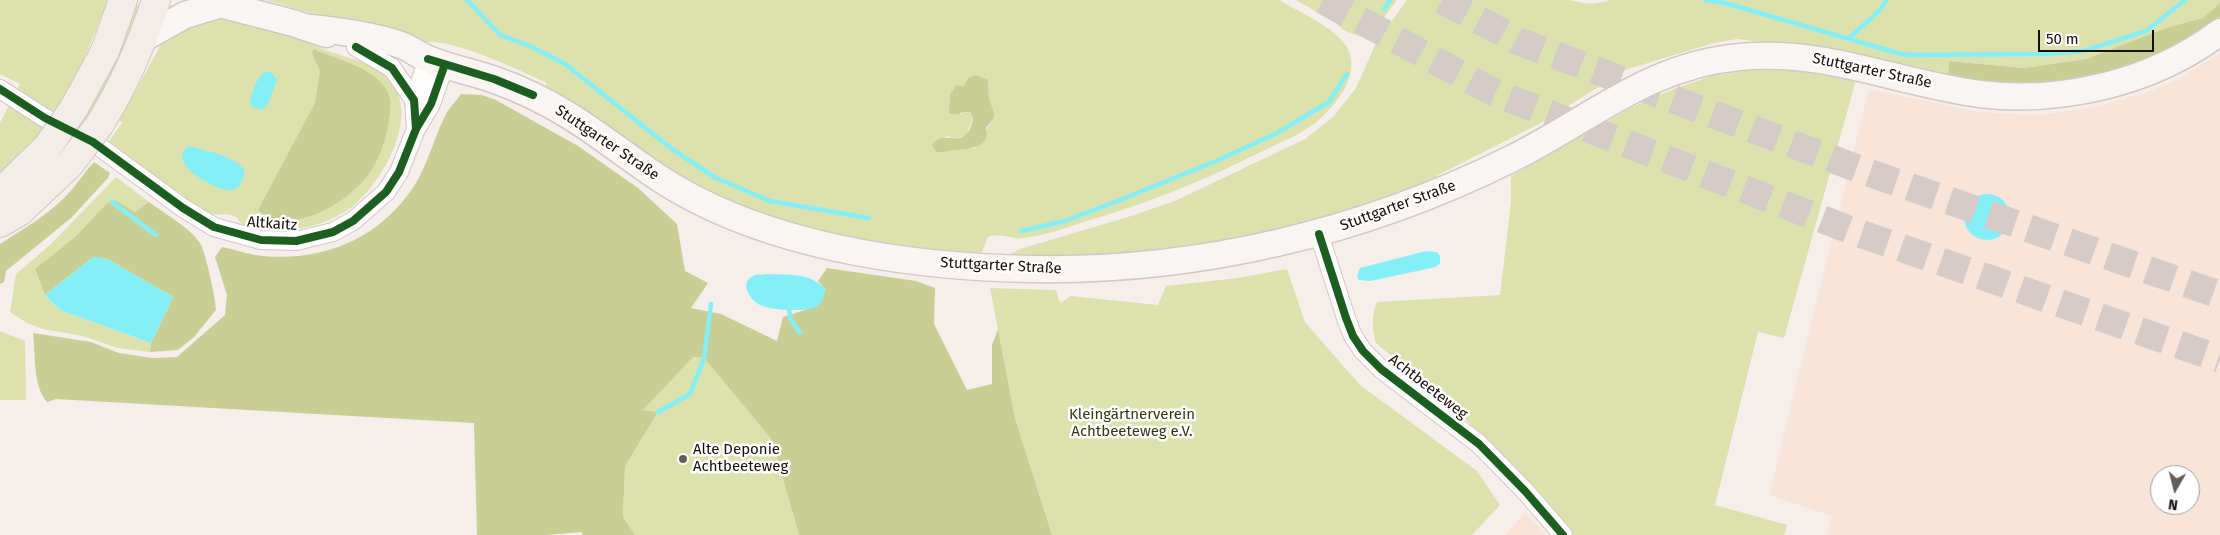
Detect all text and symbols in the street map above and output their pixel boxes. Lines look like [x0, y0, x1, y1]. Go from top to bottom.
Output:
scale bar [2040, 20, 2156, 52]
text: 50 m [2046, 30, 2079, 48]
street label: Stuttgarter Straße [1811, 50, 1933, 92]
street label: Stuttgarter Straße [552, 102, 662, 184]
street label: Stuttgarter Straße [1338, 177, 1458, 235]
street label: Altkaitz [246, 213, 298, 235]
street label: Stuttgarter Straße [940, 254, 1062, 278]
street label: Achtbeeteweg [1385, 351, 1471, 423]
park label: Kleingärtnerverein Achtbeeteweg e.V. [1069, 406, 1195, 441]
place label: Alte Deponie Achtbeeteweg [693, 441, 788, 476]
marker: Alte Deponie Achtbeeteweg [677, 453, 689, 465]
north arrow [2150, 465, 2200, 515]
text: N [2167, 495, 2179, 513]

